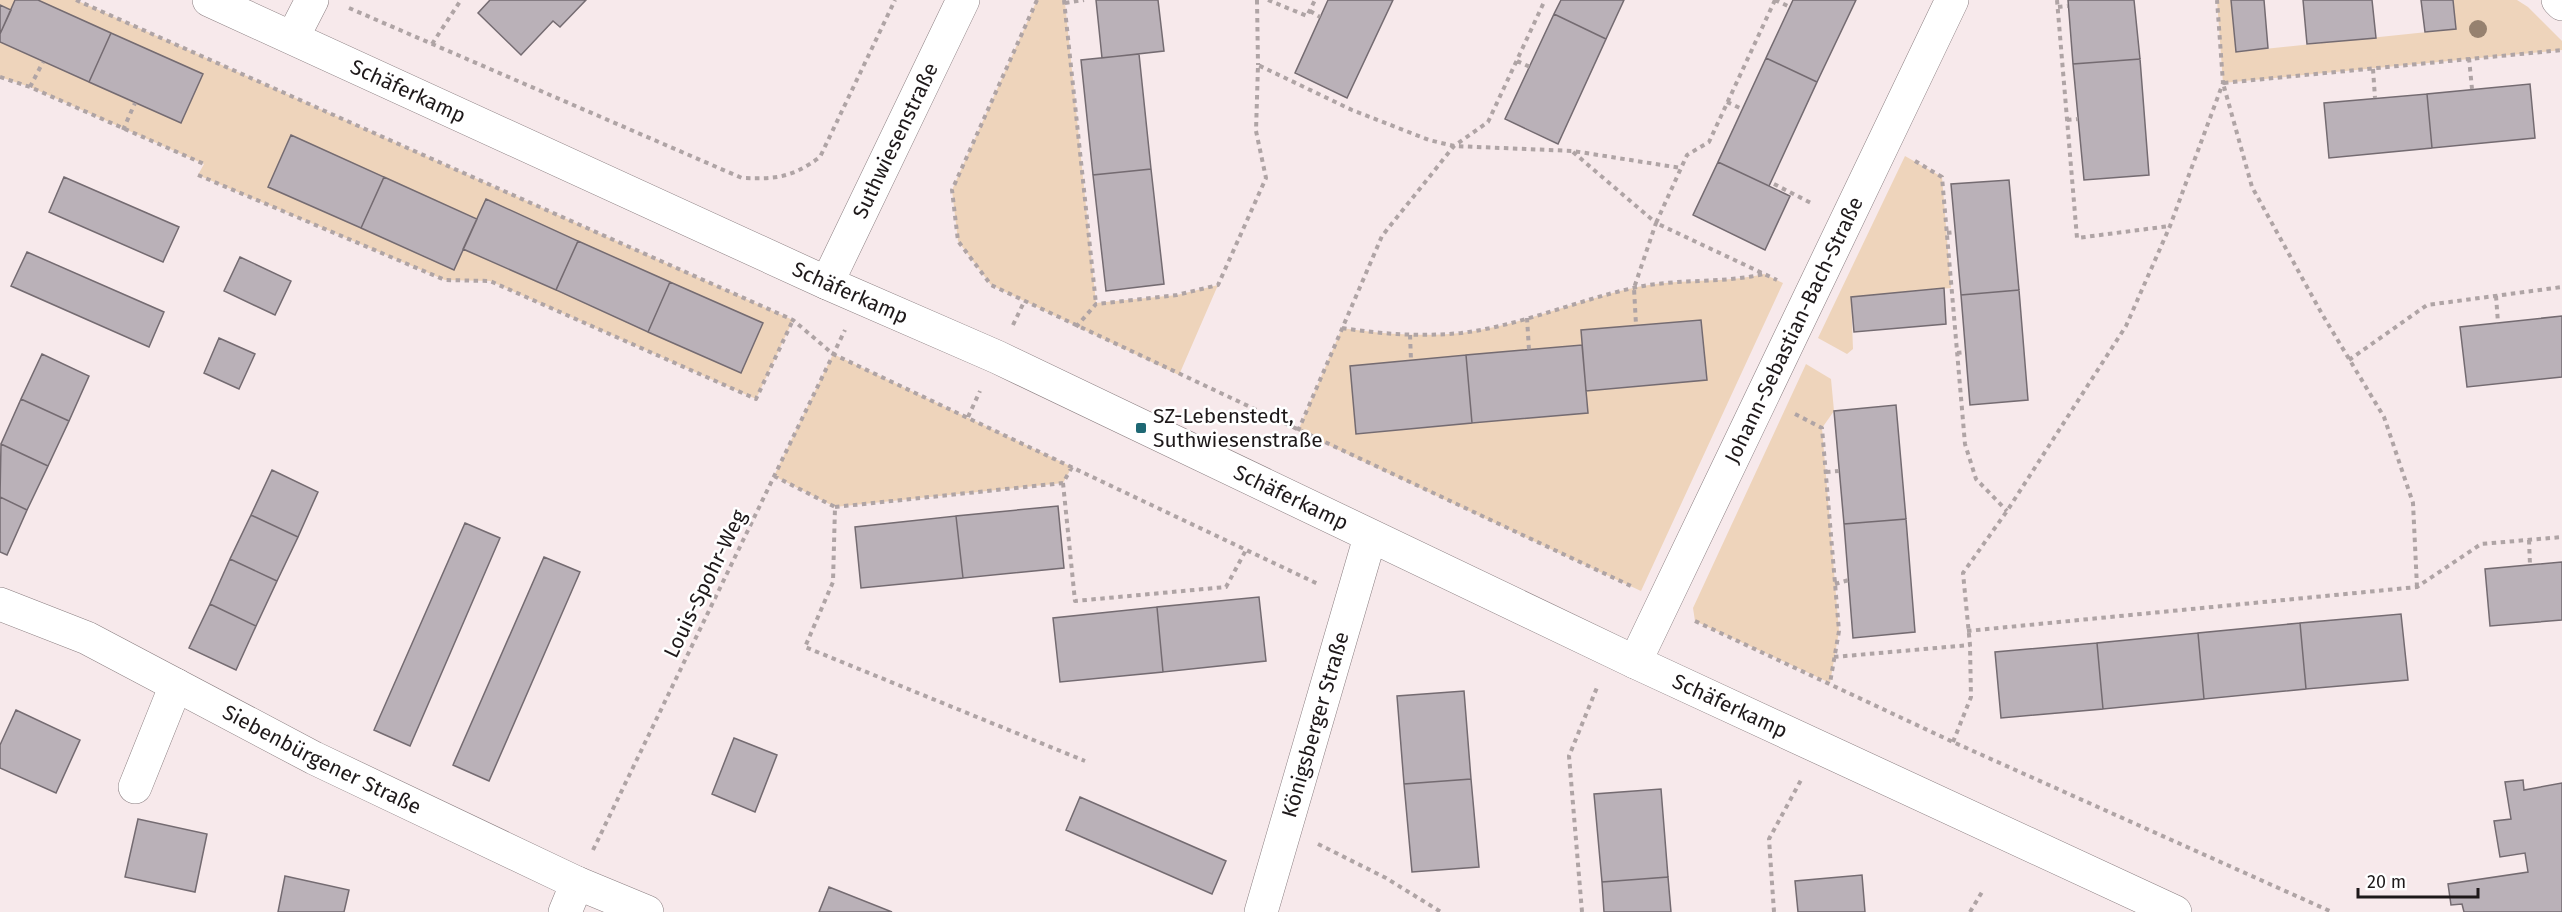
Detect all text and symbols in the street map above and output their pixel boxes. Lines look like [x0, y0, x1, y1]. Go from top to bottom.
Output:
street label: Schäferkamp [346, 54, 470, 129]
street label: Suthwiesenstraße [847, 58, 944, 223]
street label: Johann-Sebastian-Bach-Straße [1719, 193, 1869, 468]
street label: Schäferkamp [788, 256, 912, 330]
place label: SZ-Lebenstedt, Suthwiesenstraße [1153, 403, 1323, 453]
marker: SZ-Lebenstedt, Suthwiesenstraße [1134, 421, 1148, 435]
street label: Schäferkamp [1229, 459, 1353, 536]
street label: Louis-Spohr-Weg [658, 506, 752, 662]
street label: Königsberger Straße [1276, 629, 1355, 821]
street label: Schäferkamp [1668, 668, 1792, 744]
street label: Siebenbürgener Straße [218, 699, 425, 820]
scale bar [2358, 861, 2478, 899]
text: 20 m [2367, 871, 2406, 893]

